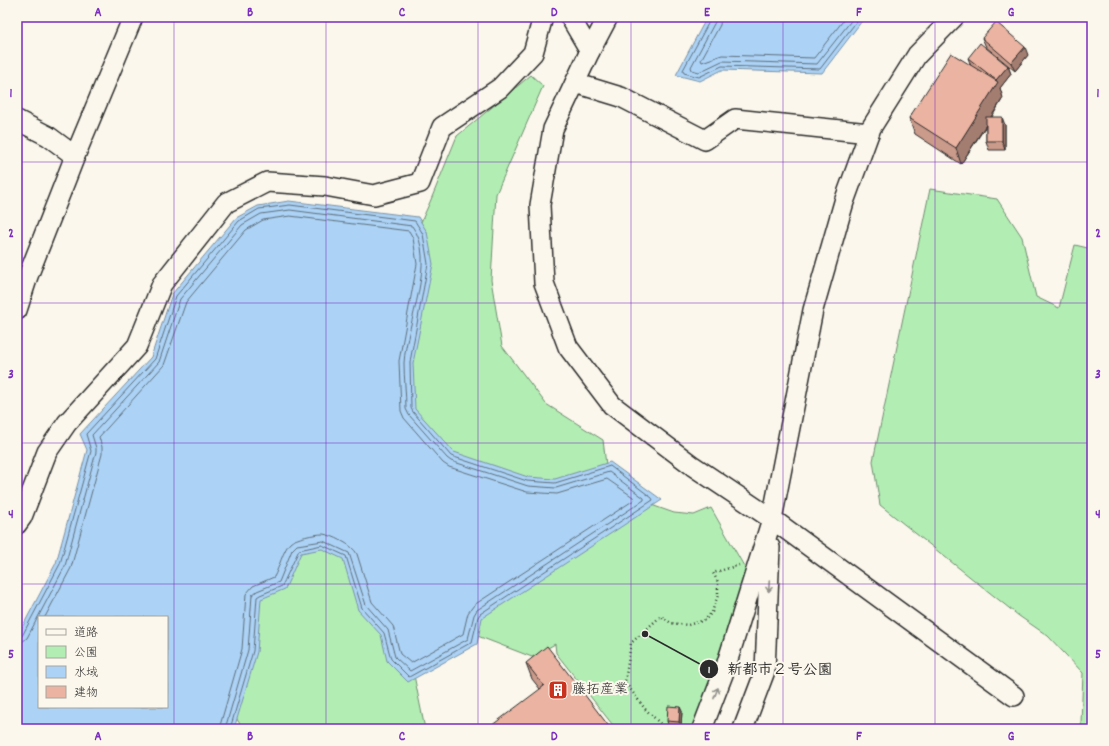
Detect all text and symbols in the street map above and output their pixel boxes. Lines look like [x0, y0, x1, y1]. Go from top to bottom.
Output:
text: A [94, 4, 102, 23]
text: B [247, 4, 253, 23]
text: C [399, 4, 406, 23]
text: D [551, 4, 558, 23]
text: E [704, 4, 711, 23]
text: F [856, 4, 862, 23]
text: G [1008, 4, 1015, 23]
text: 1 [10, 85, 13, 104]
text: 1 [1097, 85, 1100, 104]
text: 2 [8, 225, 14, 244]
text: 2 [1095, 225, 1101, 244]
text: 3 [8, 366, 14, 385]
text: 3 [1095, 366, 1101, 385]
text: 4 [8, 506, 14, 525]
text: 4 [1095, 506, 1101, 525]
one-way arrow [765, 579, 772, 592]
legend [38, 616, 168, 708]
text: 道路 [74, 625, 98, 642]
text: 公園 [74, 645, 98, 662]
text: 5 [8, 646, 14, 665]
text: 5 [1095, 646, 1101, 665]
callout: 新都市２号公園 [699, 655, 840, 682]
text: 新都市２号公園 [727, 660, 833, 682]
text: 1 [708, 662, 711, 679]
text: 水域 [74, 665, 98, 682]
building icon: 藤拓産業 [547, 679, 569, 701]
place label: 藤拓産業 [572, 680, 628, 700]
text: 建物 [74, 685, 98, 702]
one-way arrow [713, 687, 721, 699]
text: A [94, 728, 102, 746]
text: B [247, 728, 253, 746]
text: C [399, 728, 406, 746]
text: D [551, 728, 558, 746]
text: E [704, 728, 711, 746]
text: F [856, 728, 862, 746]
text: G [1008, 728, 1015, 746]

